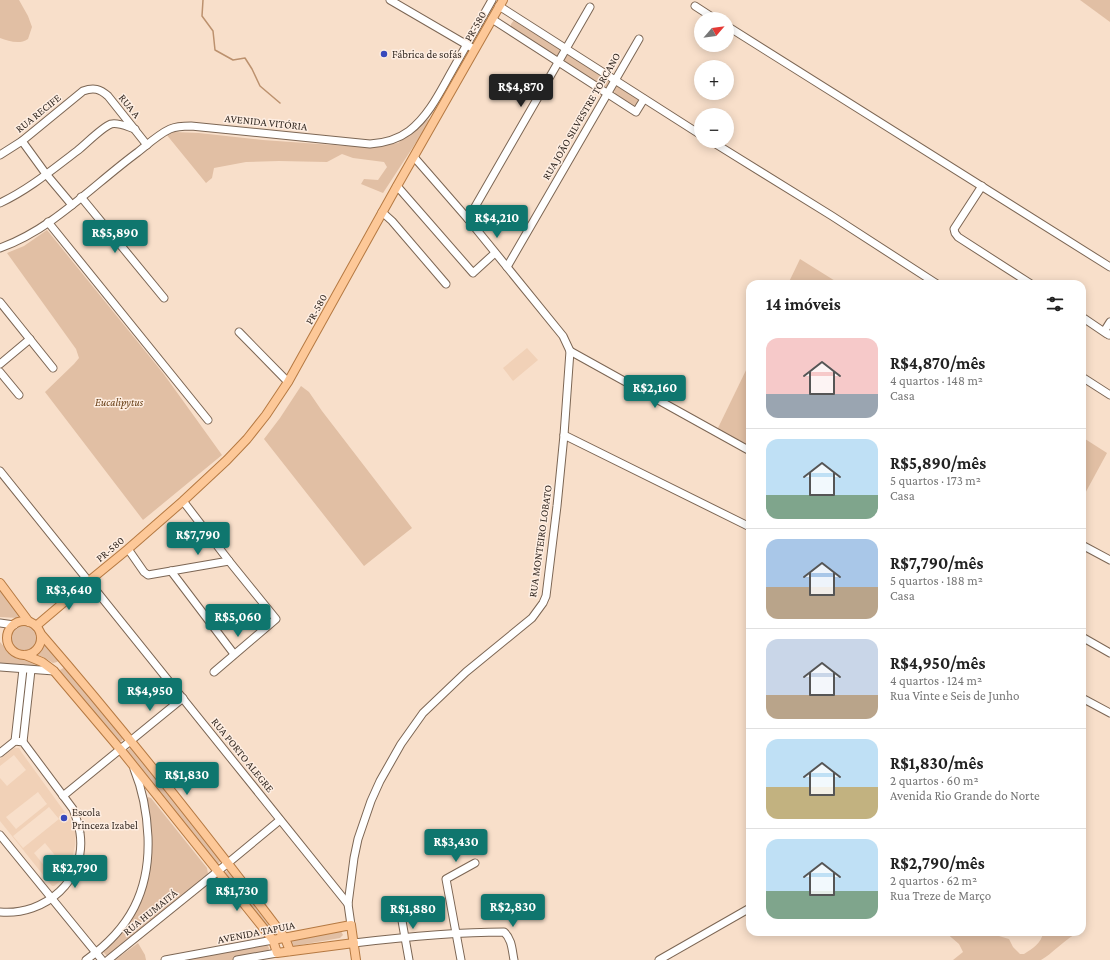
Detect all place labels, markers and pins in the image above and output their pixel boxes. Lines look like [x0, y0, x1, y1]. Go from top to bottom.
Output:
place label: Fábrica de sofás [392, 48, 462, 60]
marker: Fábrica de sofás [379, 49, 389, 59]
pin: R$4,870 [484, 74, 558, 108]
pin: R$4,210 [460, 205, 534, 239]
pin: R$5,890 [78, 220, 152, 254]
pin: R$2,160 [618, 375, 692, 409]
pin: R$7,790 [161, 522, 235, 556]
pin: R$3,640 [32, 577, 106, 611]
pin: R$5,060 [201, 604, 275, 638]
pin: R$4,950 [113, 678, 187, 712]
pin: R$1,830 [150, 762, 224, 796]
place label: Escola Princeza Izabel [72, 806, 138, 831]
marker: Escola Princeza Izabel [59, 813, 69, 823]
pin: R$3,430 [419, 829, 493, 863]
pin: R$2,790 [38, 855, 112, 889]
pin: R$1,730 [200, 878, 274, 912]
pin: R$2,830 [476, 894, 550, 928]
pin: R$1,880 [376, 896, 450, 930]

